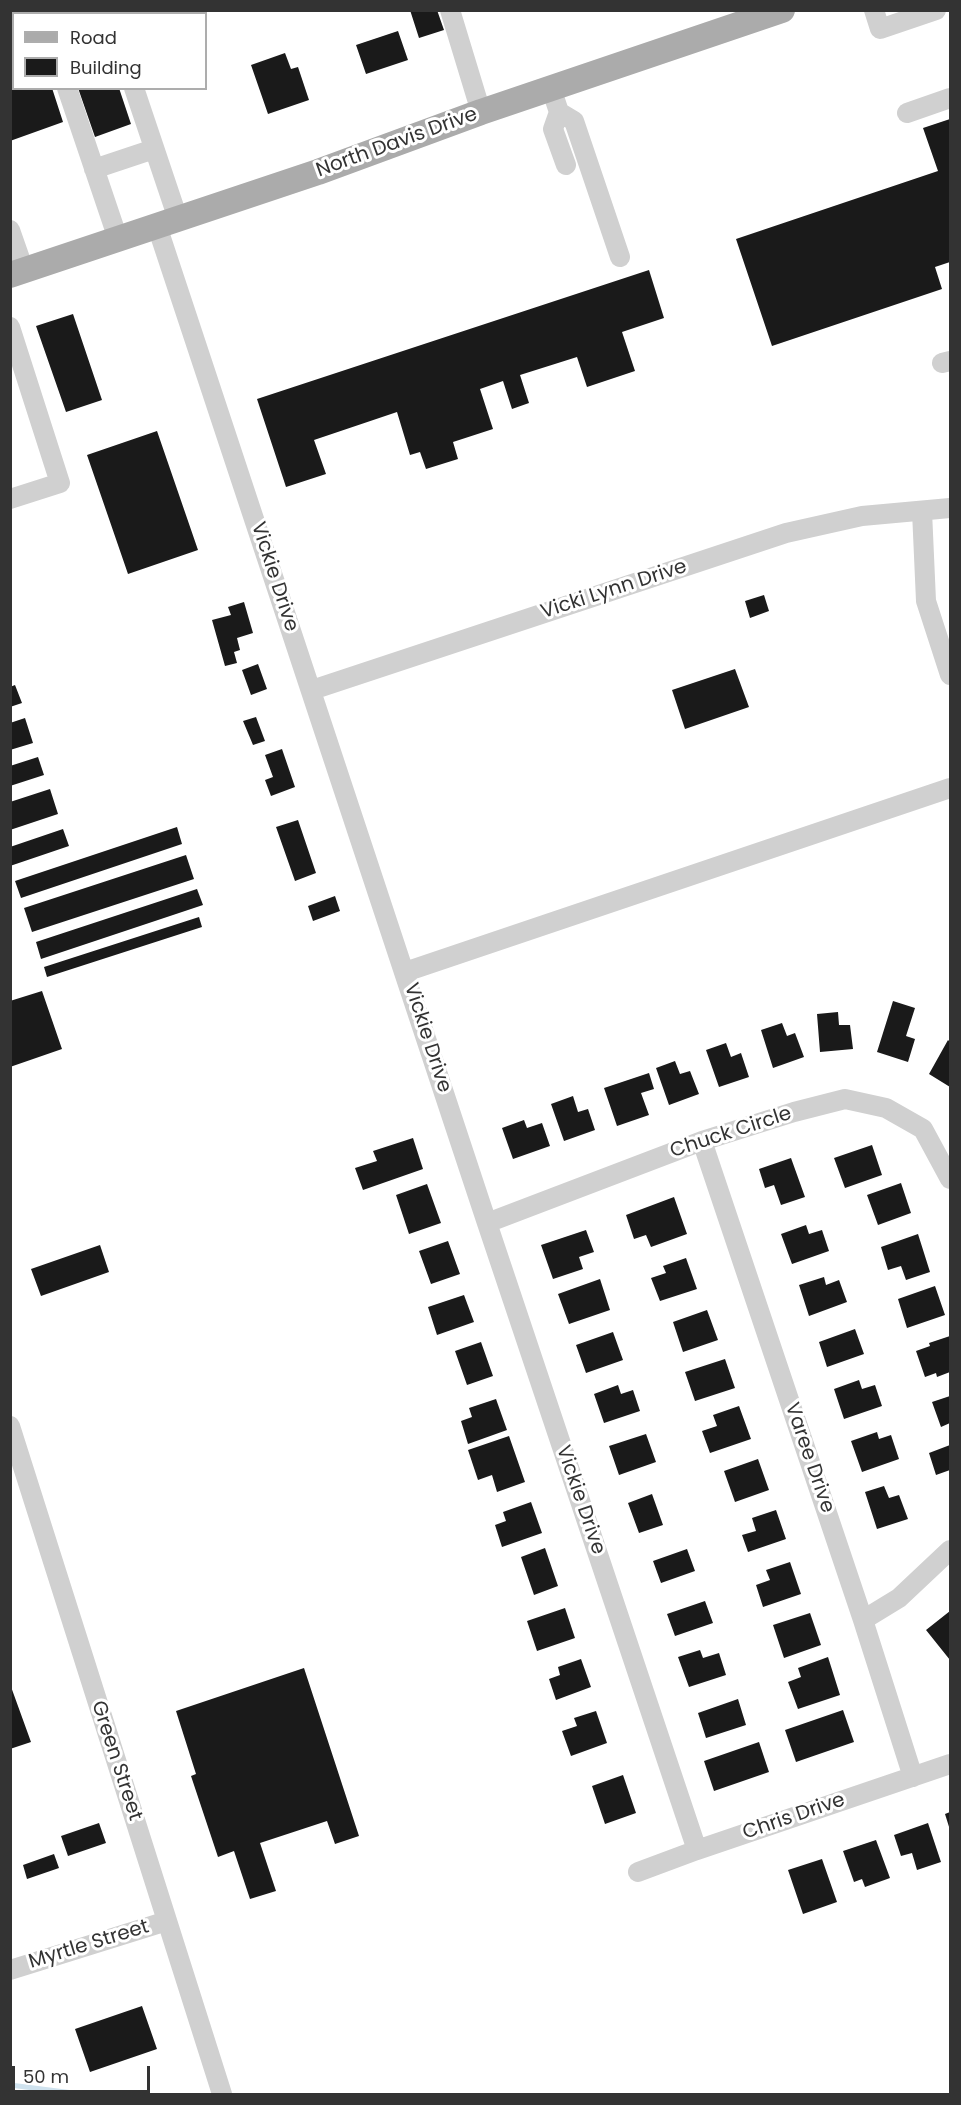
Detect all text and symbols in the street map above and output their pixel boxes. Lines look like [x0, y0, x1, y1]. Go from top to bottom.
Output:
legend [12, 12, 207, 90]
text: Road [70, 25, 117, 50]
text: Building [70, 55, 142, 80]
street label: North Davis Drive [313, 103, 481, 183]
street label: Vickie Drive [245, 519, 303, 635]
street label: Vicki Lynn Drive [538, 555, 690, 625]
street label: Vickie Drive [398, 980, 456, 1096]
street label: Chuck Circle [667, 1102, 795, 1164]
street label: Varee Drive [779, 1400, 839, 1516]
street label: Vickie Drive [550, 1442, 610, 1558]
street label: Green Street [85, 1698, 147, 1824]
street label: Chris Drive [740, 1788, 848, 1846]
street label: Myrtle Street [26, 1915, 152, 1975]
scale bar [15, 2054, 153, 2092]
text: 50 m [23, 2064, 69, 2089]

